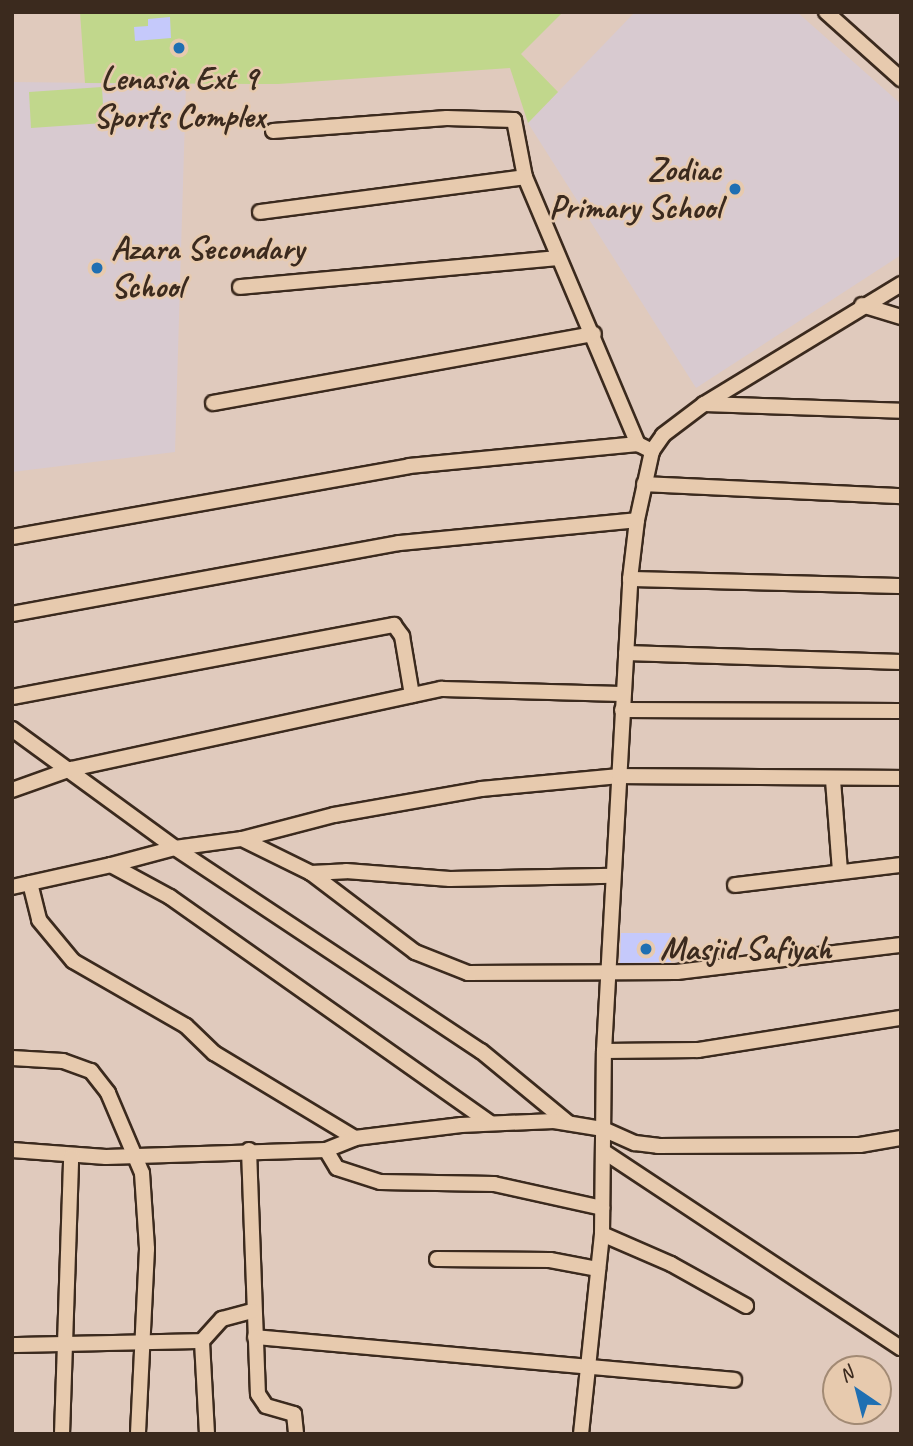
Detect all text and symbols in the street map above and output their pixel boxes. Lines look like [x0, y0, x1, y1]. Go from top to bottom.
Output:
marker: Lenasia Ext 9 Sports Complex [171, 40, 187, 56]
place label: Lenasia Ext 9 Sports Complex [94, 59, 264, 137]
place label: Zodiac Primary School [549, 150, 721, 228]
marker: Zodiac Primary School [727, 181, 743, 197]
place label: Azara Secondary School [111, 229, 303, 307]
marker: Azara Secondary School [89, 260, 105, 276]
place label: Masjid Safiyah [660, 929, 831, 969]
marker: Masjid Safiyah [638, 941, 654, 957]
north arrow [822, 1355, 892, 1425]
text: N [834, 1361, 858, 1388]

